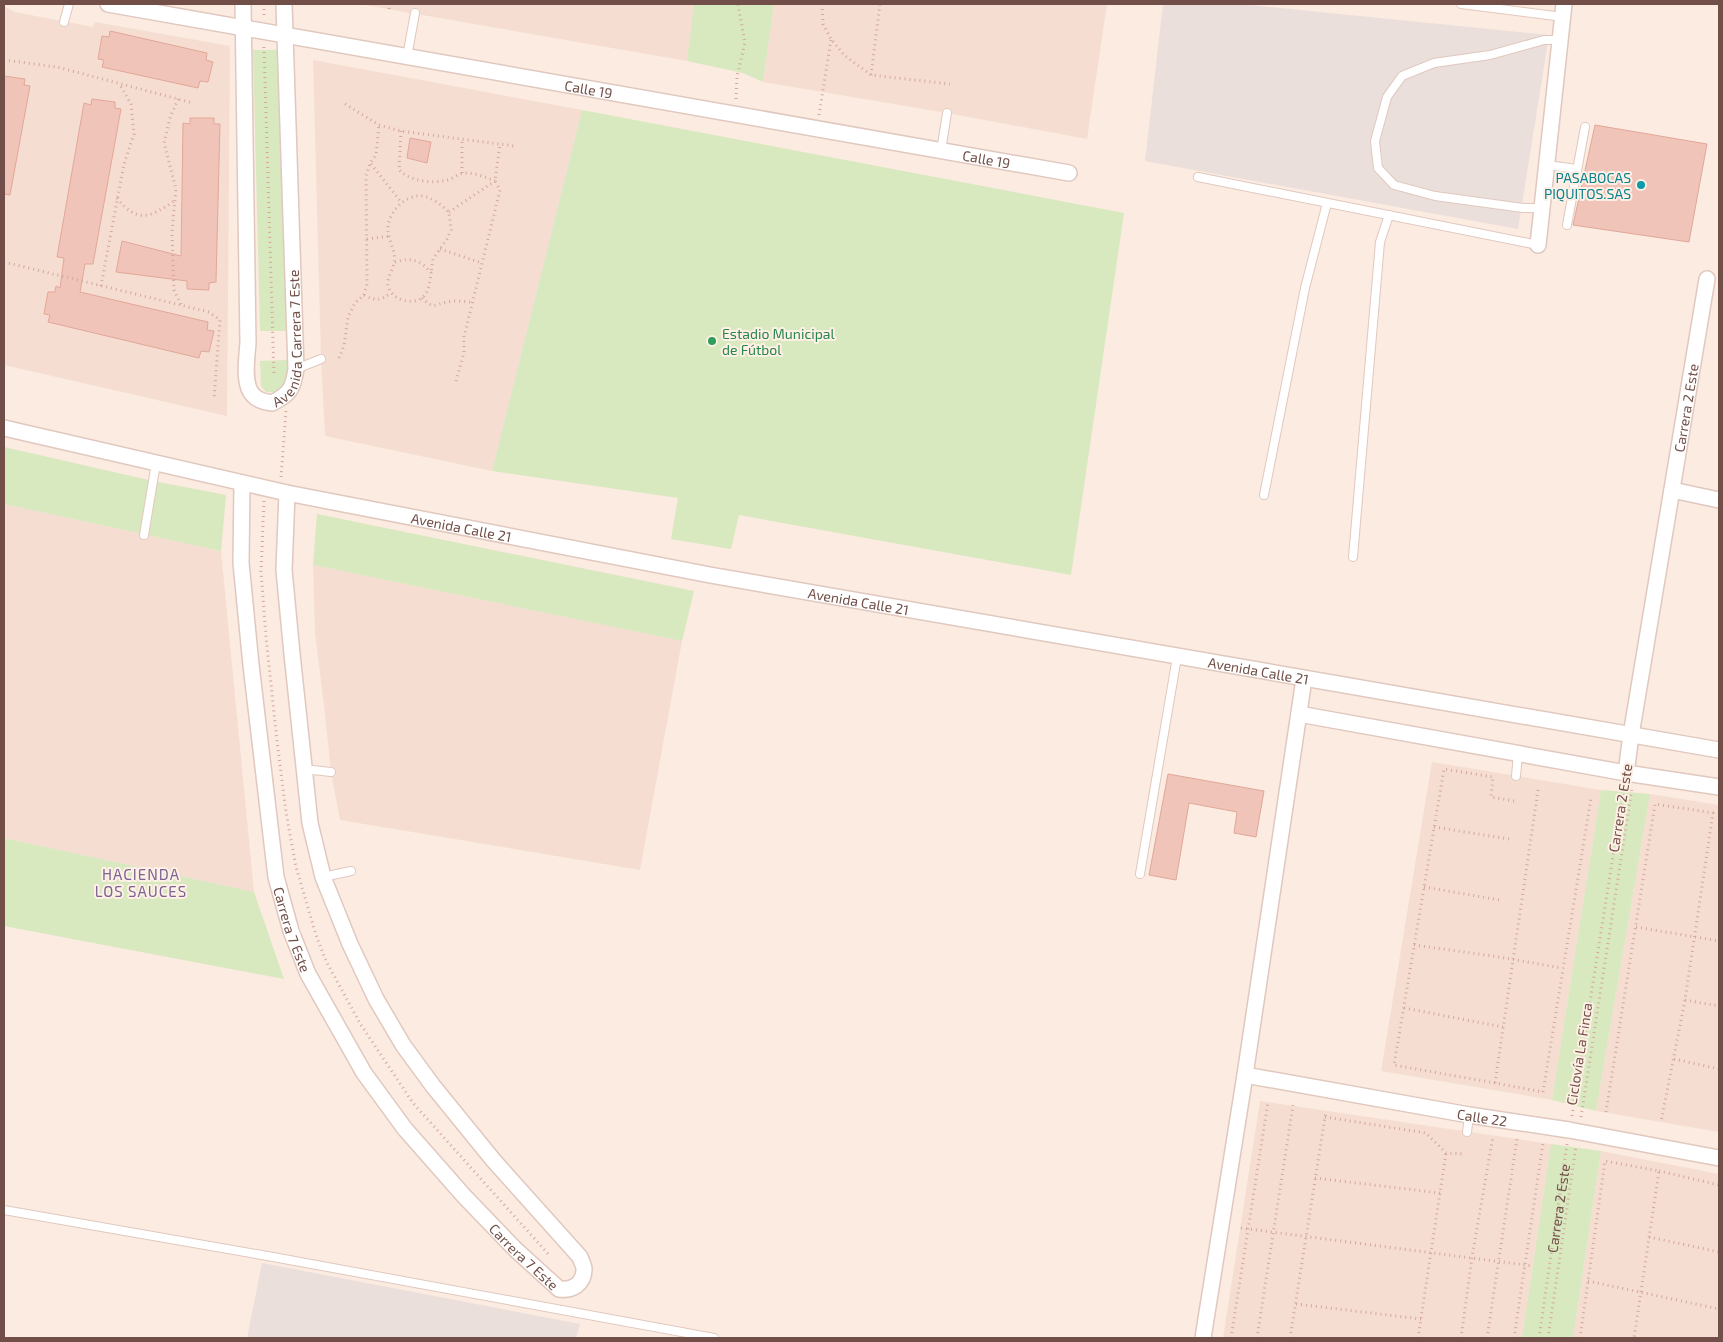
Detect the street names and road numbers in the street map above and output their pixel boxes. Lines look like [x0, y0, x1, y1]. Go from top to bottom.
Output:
street label: Calle 19 [563, 76, 614, 101]
street label: Calle 19 [961, 146, 1012, 171]
street label: Avenida Carrera 7 Este [269, 269, 305, 410]
street label: Carrera 2 Este [1670, 362, 1701, 453]
street label: Avenida Calle 21 [410, 509, 513, 545]
street label: Avenida Calle 21 [807, 584, 910, 618]
street label: Avenida Calle 21 [1207, 653, 1310, 687]
street label: Carrera 2 Este [1605, 762, 1635, 854]
street label: Carrera 7 Este [271, 885, 315, 974]
street label: Ciclovía La Finca [1562, 1001, 1596, 1107]
street label: Calle 22 [1456, 1105, 1509, 1129]
street label: Carrera 2 Este [1543, 1163, 1573, 1254]
street label: Carrera 7 Este [486, 1220, 562, 1293]

